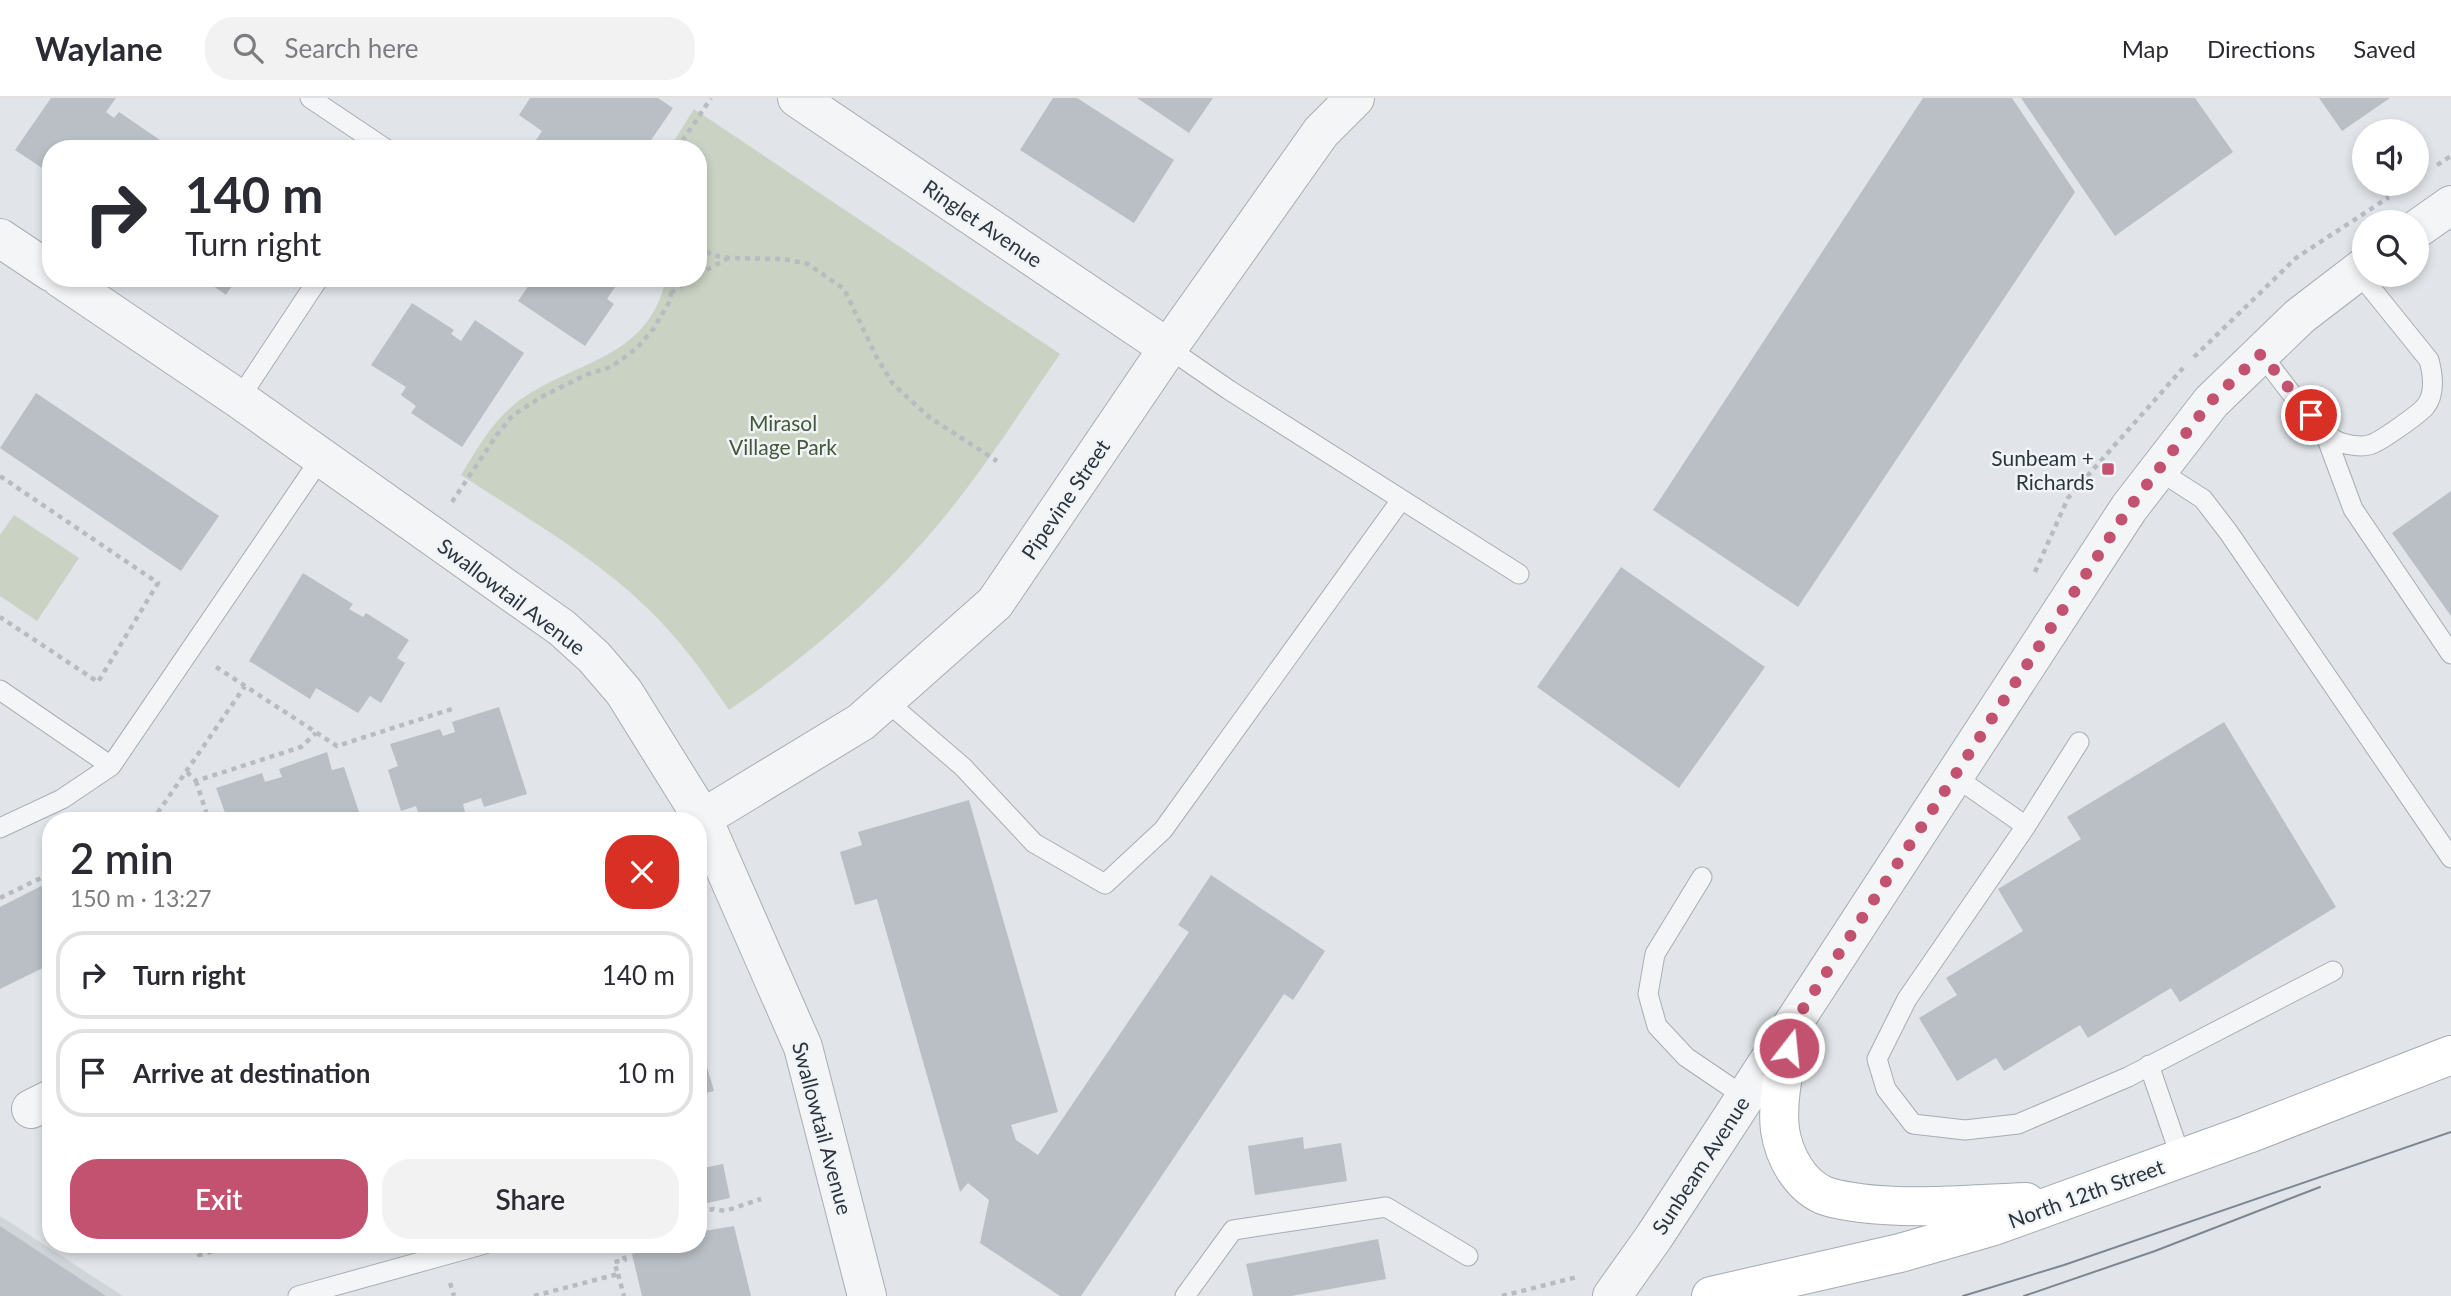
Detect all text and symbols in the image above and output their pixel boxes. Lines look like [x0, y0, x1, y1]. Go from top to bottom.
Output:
search box [205, 17, 695, 80]
text: Waylane [35, 28, 163, 68]
icon: search [229, 29, 267, 67]
text: Search here [285, 32, 419, 64]
text: Map [2122, 34, 2169, 63]
text: Directions [2207, 34, 2315, 63]
text: Saved [2353, 34, 2416, 63]
map controls [2352, 119, 2429, 287]
button: sound [2352, 119, 2429, 196]
text: 140 m [185, 165, 323, 223]
icon: right [70, 168, 161, 259]
street label: Ringlet Avenue [919, 174, 1047, 272]
button: search [2352, 210, 2429, 287]
text: Turn right [185, 224, 321, 263]
pin [2281, 385, 2341, 445]
icon: arrive [2292, 396, 2330, 434]
park label: Mirasol Village Park [729, 410, 837, 459]
street label: Pipevine Street [1016, 434, 1115, 564]
place label: Sunbeam + Richards [1991, 445, 2094, 494]
marker: Sunbeam + Richards [2100, 461, 2116, 477]
street label: Swallowtail Avenue [433, 532, 591, 660]
text: 2 min [70, 833, 174, 883]
button: close [605, 835, 679, 909]
text: 150 m · 13:27 [70, 884, 212, 912]
icon: right [74, 956, 112, 994]
text: Turn right [133, 959, 246, 991]
text: 140 m [602, 959, 675, 991]
position arrow [1752, 1011, 1826, 1085]
street label: Swallowtail Avenue [788, 1039, 858, 1217]
icon: arrive [74, 1054, 112, 1092]
text: Arrive at destination [133, 1057, 370, 1089]
text: 10 m [617, 1057, 675, 1089]
street label: Sunbeam Avenue [1646, 1091, 1754, 1239]
street label: North 12th Street [2005, 1153, 2168, 1233]
button: Exit [70, 1159, 368, 1239]
button: Share [382, 1159, 679, 1239]

